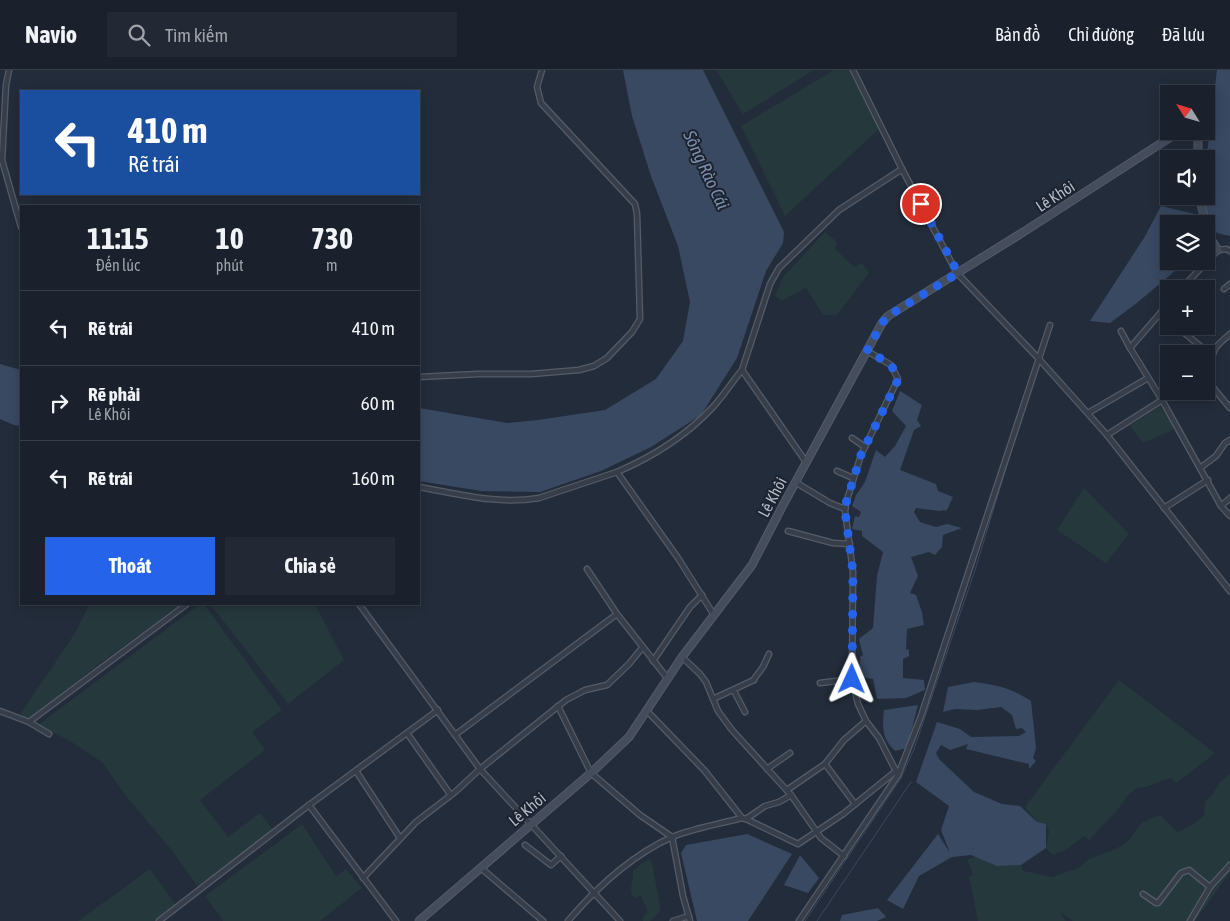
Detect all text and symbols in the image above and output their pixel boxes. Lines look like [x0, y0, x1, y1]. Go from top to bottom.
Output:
search box [107, 12, 457, 57]
text: Navio [25, 21, 77, 48]
icon: search [125, 21, 153, 49]
text: Tìm kiếm [165, 24, 228, 46]
text: Bản đồ [995, 24, 1040, 45]
text: Chỉ đường [1068, 24, 1134, 45]
text: Đã lưu [1162, 24, 1205, 45]
north arrow [1160, 85, 1215, 140]
map controls [1160, 85, 1215, 400]
icon: left [45, 110, 110, 175]
text: 410 m [128, 110, 207, 150]
water label: Sông Rào Cái [679, 126, 734, 213]
button: sound [1160, 150, 1215, 205]
text: Rẽ trái [128, 151, 180, 177]
street label: Lê Khôi [1032, 177, 1078, 215]
pin [900, 183, 942, 225]
icon: arrive [907, 190, 935, 218]
button: layers [1160, 215, 1215, 270]
text: 11:15 [87, 221, 149, 255]
text: 10 [216, 221, 244, 255]
text: 730 [311, 221, 353, 255]
text: Đến lúc [96, 256, 140, 274]
text: phút [216, 256, 244, 274]
text: m [326, 256, 338, 274]
button: + [1160, 280, 1215, 335]
icon: left [45, 314, 73, 342]
text: Rẽ trái [88, 317, 133, 339]
text: 410 m [352, 317, 395, 339]
button: − [1160, 345, 1215, 400]
text: Rẽ phải [88, 383, 140, 405]
icon: right [45, 389, 73, 417]
text: 60 m [361, 392, 395, 414]
text: Lê Khôi [88, 405, 130, 423]
icon: left [45, 464, 73, 492]
text: Rẽ trái [88, 467, 133, 489]
text: 160 m [352, 467, 395, 489]
street label: Lê Khôi [754, 474, 790, 520]
button: Thoát [45, 537, 215, 595]
button: Chia sẻ [225, 537, 395, 595]
position arrow [825, 652, 877, 704]
street label: Lê Khôi [505, 788, 549, 830]

